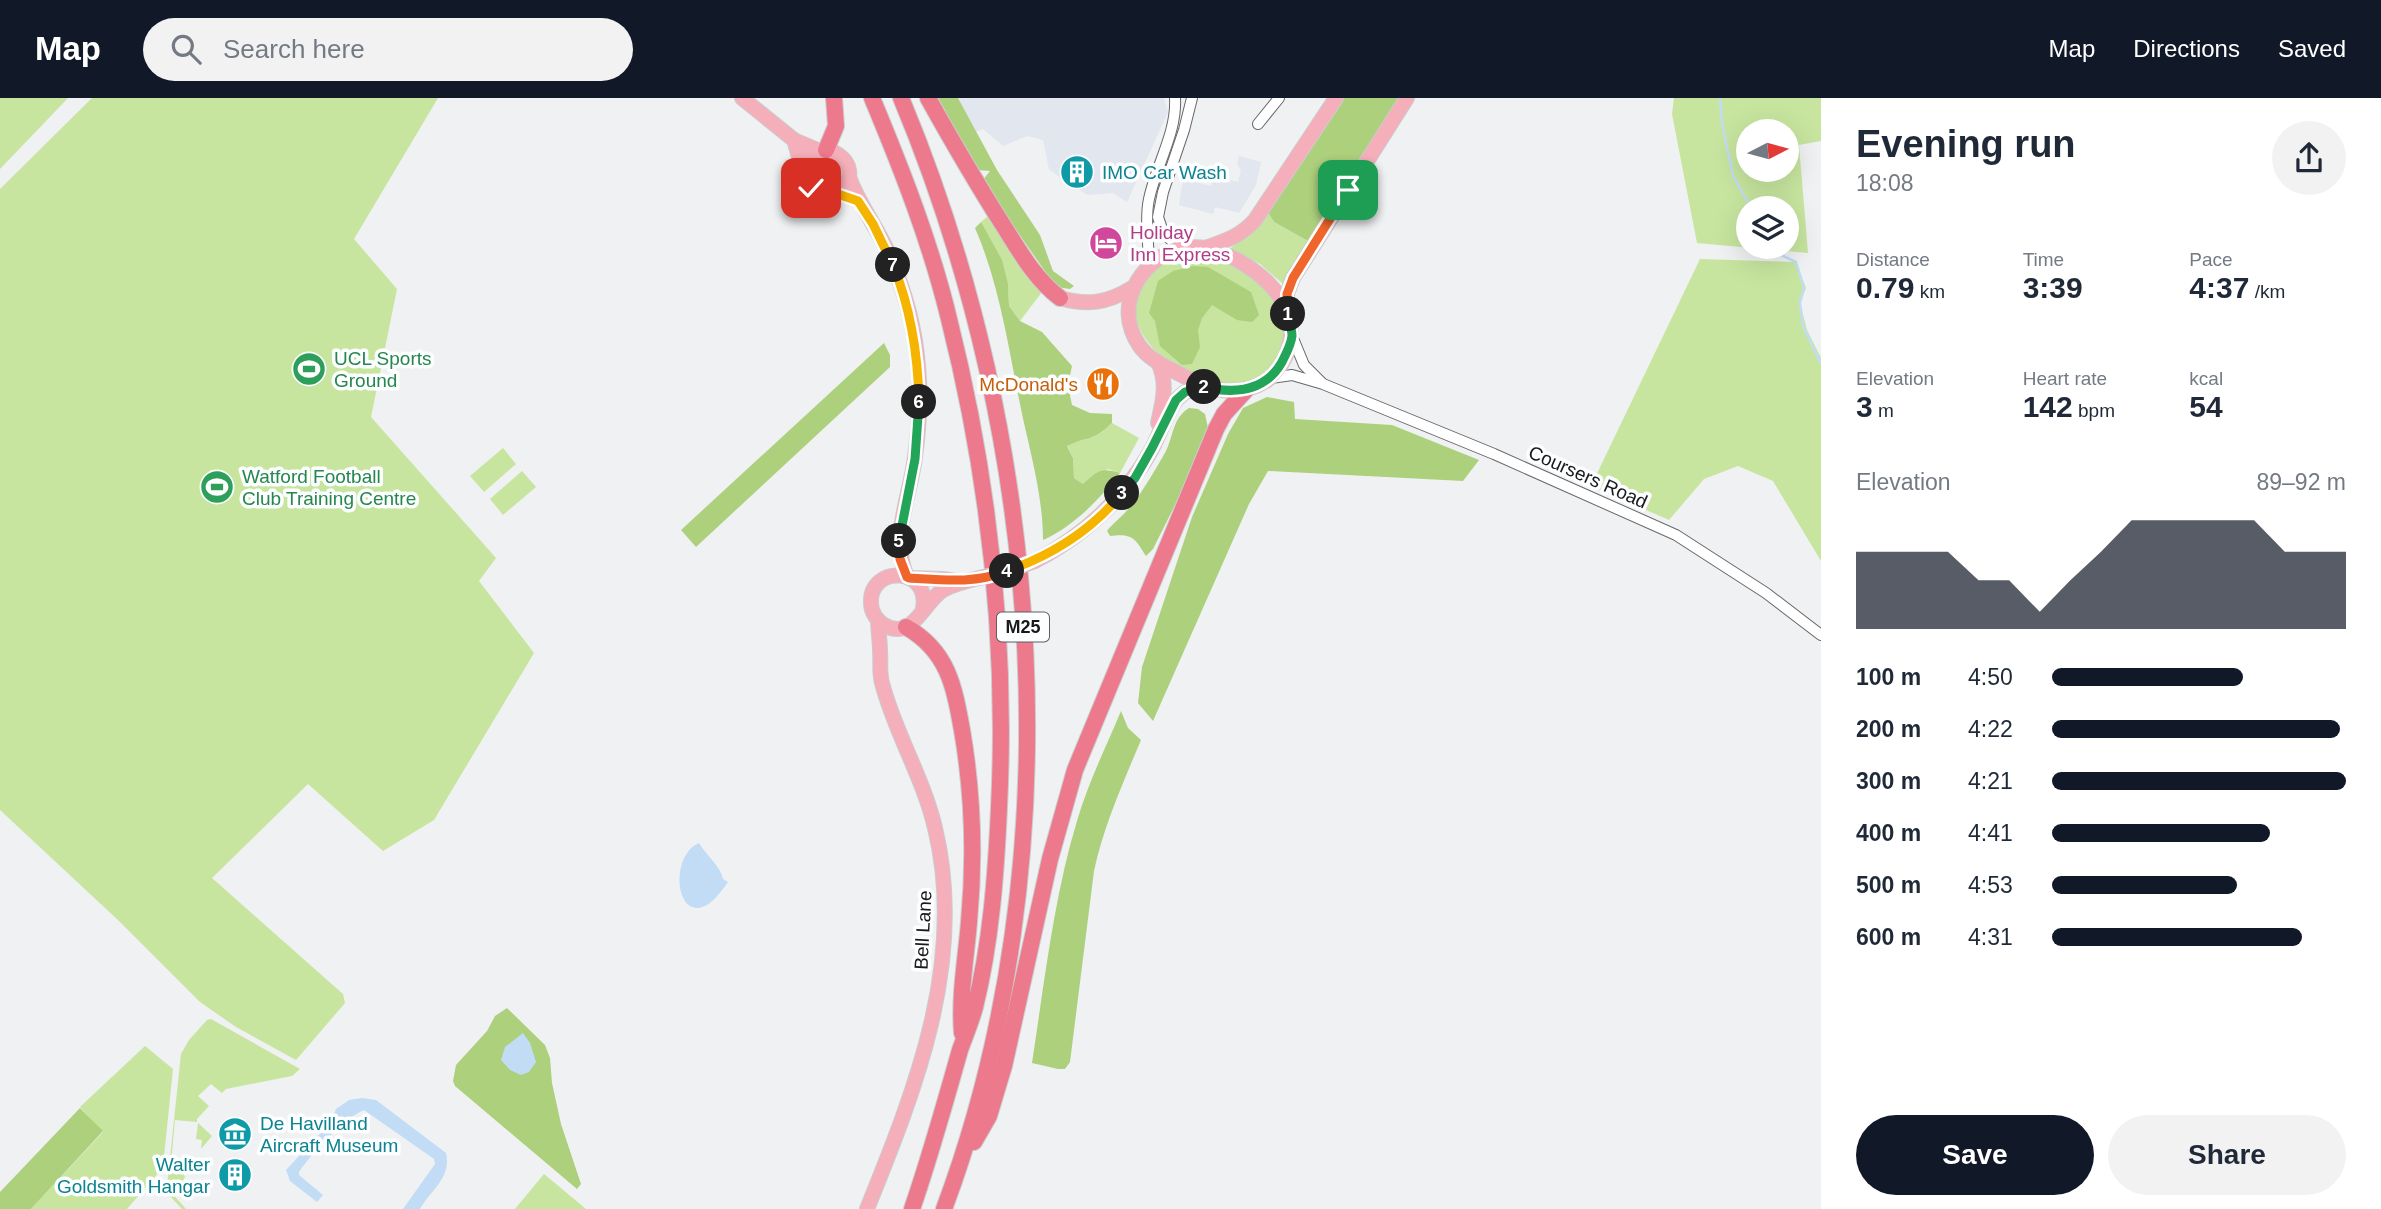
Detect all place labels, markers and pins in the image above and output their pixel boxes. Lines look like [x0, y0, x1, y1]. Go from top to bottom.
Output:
building icon: IMO Car Wash [1058, 153, 1096, 191]
pin [781, 158, 841, 218]
pin [1318, 160, 1378, 220]
place label: IMO Car Wash [1102, 162, 1227, 183]
place label: Holiday Inn Express [1130, 222, 1230, 265]
hotel icon: Holiday Inn Express [1087, 224, 1125, 262]
pin: 7 [876, 248, 910, 282]
pin: 1 [1270, 296, 1306, 332]
place label: UCL Sports Ground [334, 348, 432, 391]
sports icon: UCL Sports Ground [290, 350, 328, 388]
restaurant icon: McDonald's [1084, 365, 1122, 403]
pin: 2 [1186, 370, 1222, 404]
place label: McDonald's [979, 374, 1078, 395]
pin: 6 [902, 384, 936, 420]
place label: Watford Football Club Training Centre [242, 466, 416, 509]
sports icon: Watford Football Club Training Centre [198, 468, 236, 506]
pin: 3 [1104, 476, 1140, 510]
pin: 5 [881, 524, 916, 558]
pin: 4 [990, 554, 1024, 588]
place label: De Havilland Aircraft Museum [260, 1113, 398, 1156]
museum icon: De Havilland Aircraft Museum [216, 1115, 254, 1153]
place label: Walter Goldsmith Hangar [57, 1154, 211, 1197]
building icon: Walter Goldsmith Hangar [216, 1156, 254, 1194]

